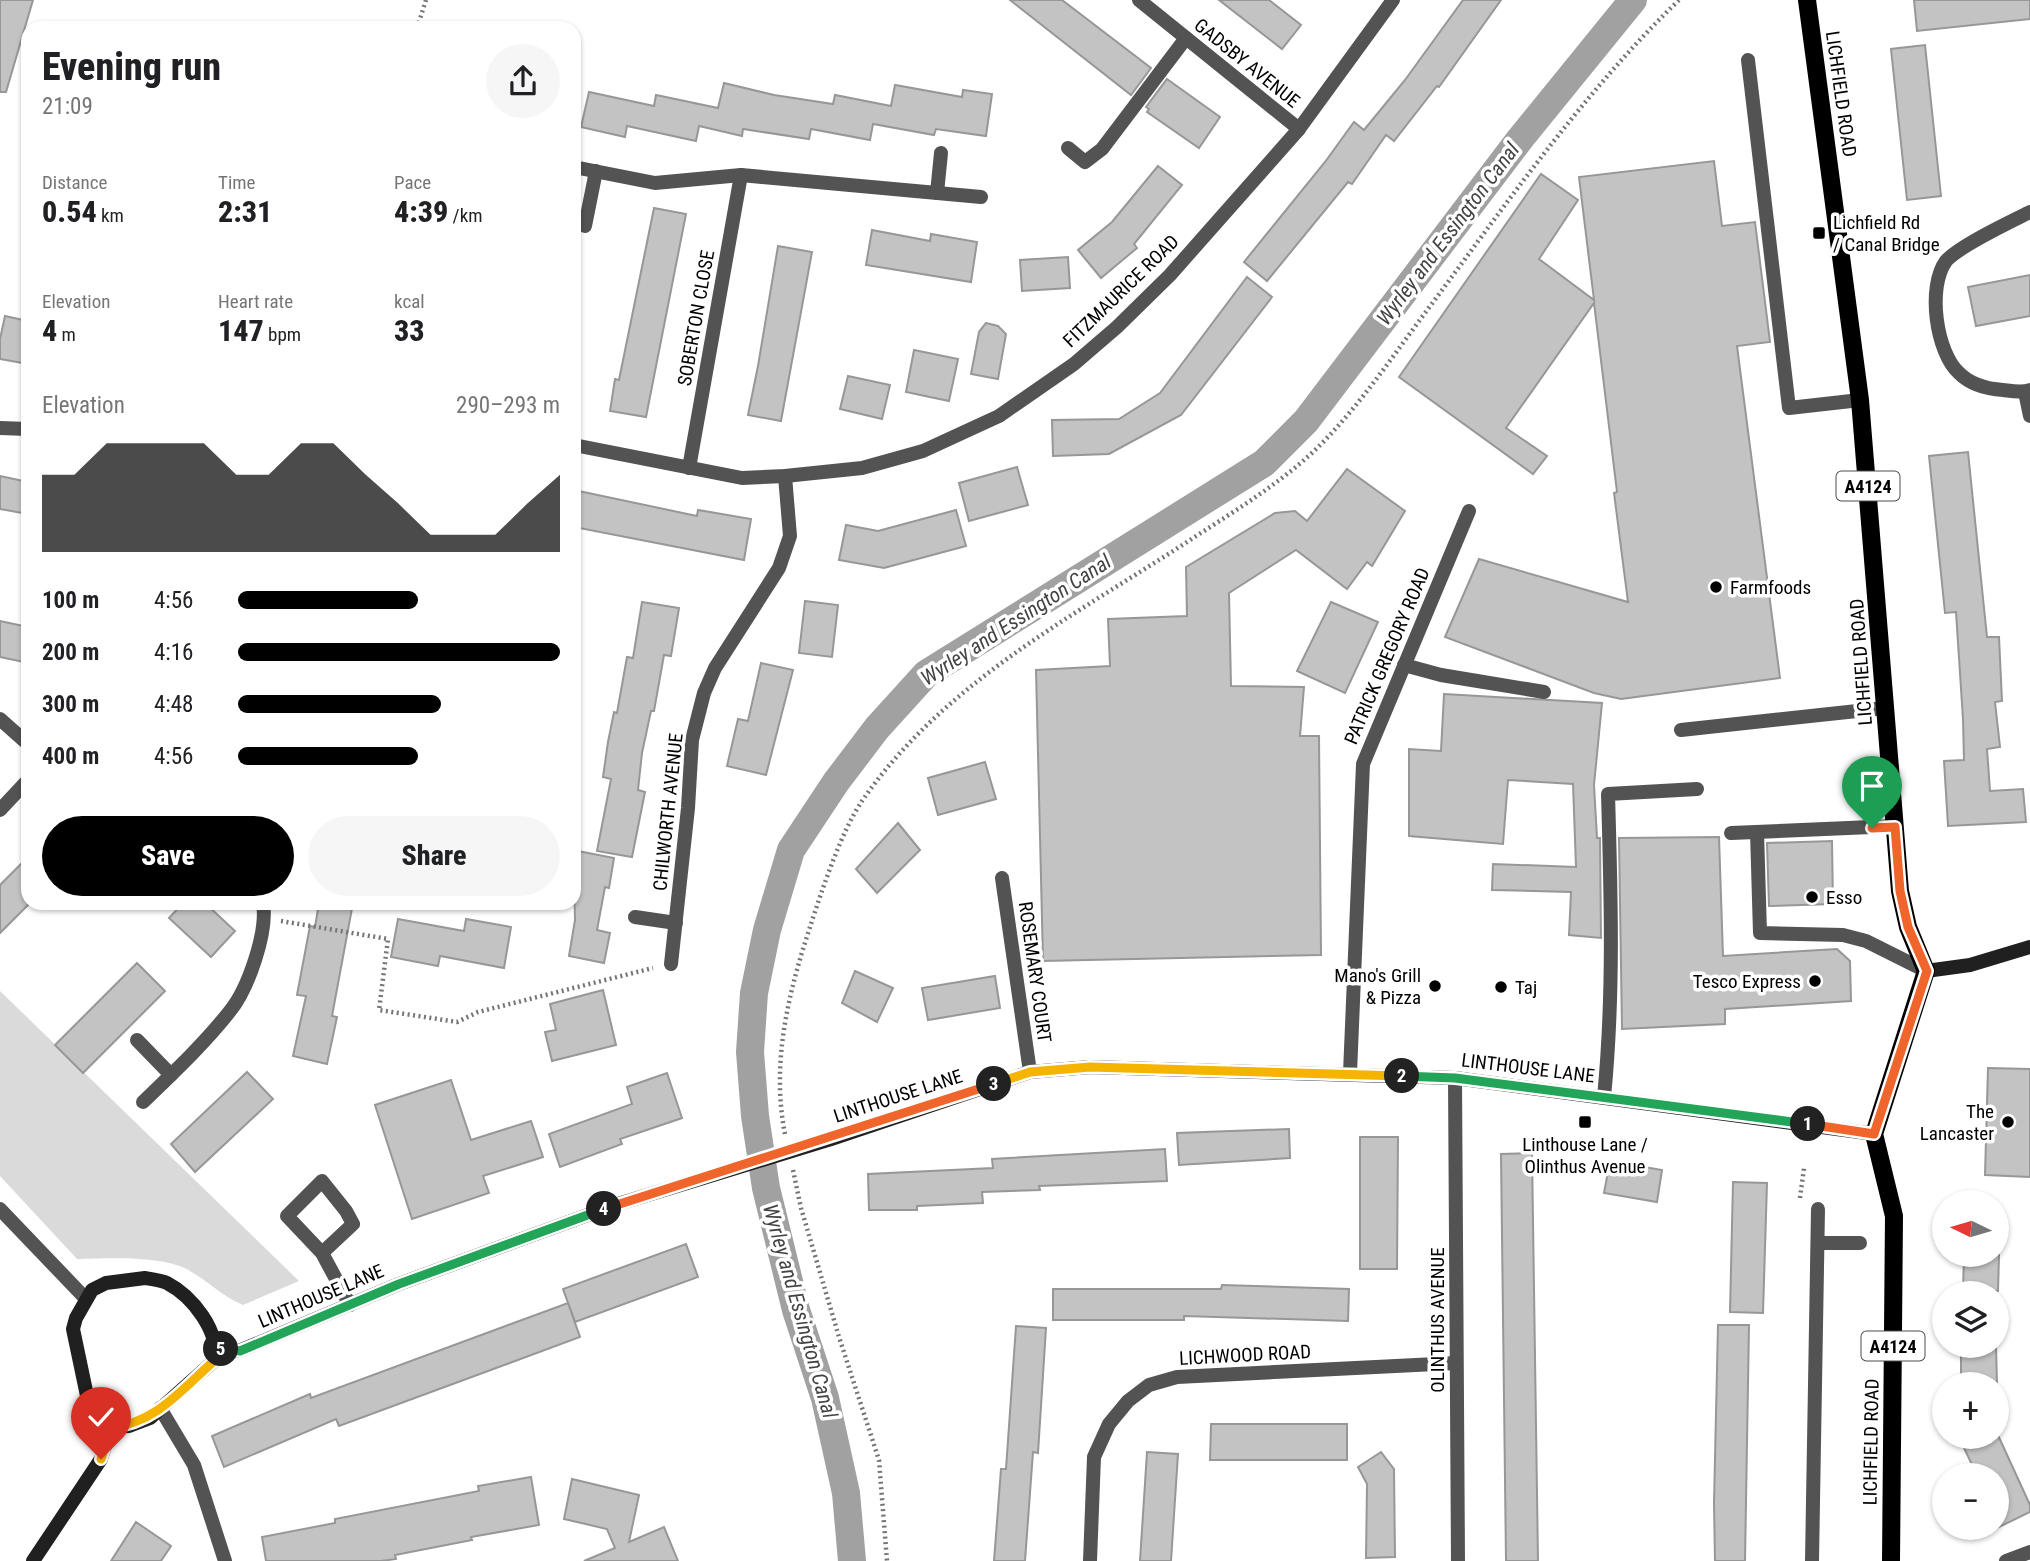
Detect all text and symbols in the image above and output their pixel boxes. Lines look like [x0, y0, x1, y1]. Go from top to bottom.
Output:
street label: GADSBY AVENUE [1190, 13, 1304, 113]
street label: LICHFIELD ROAD [1821, 30, 1861, 158]
button: share [486, 44, 560, 118]
text: Evening run [42, 45, 221, 89]
text: 21:09 [42, 93, 93, 120]
water label: Wyrley and Essington Canal [1372, 138, 1524, 330]
text: Distance [42, 171, 107, 194]
text: Time [218, 171, 255, 194]
text: Pace [394, 171, 431, 194]
text: 0.54 [42, 194, 97, 229]
text: 2:31 [218, 194, 272, 229]
text: 4:39 [394, 194, 448, 229]
text: km [97, 204, 124, 227]
text: /km [448, 204, 483, 227]
place label: Lichfield Rd / Canal Bridge [1833, 211, 1940, 256]
marker: Lichfield Rd / Canal Bridge [1811, 225, 1827, 241]
street label: FITZMAURICE ROAD [1058, 230, 1184, 352]
street label: SOBERTON CLOSE [673, 248, 719, 388]
text: Elevation [42, 290, 110, 313]
text: Heart rate [218, 290, 293, 313]
text: kcal [394, 290, 425, 313]
text: 4 [42, 313, 57, 348]
text: 147 [218, 313, 264, 348]
text: 33 [394, 313, 425, 348]
text: m [57, 323, 76, 346]
text: bpm [264, 323, 301, 346]
text: Elevation [42, 392, 125, 419]
text: 290–293 m [456, 392, 560, 419]
road number: A4124 [1836, 472, 1899, 500]
water label: Wyrley and Essington Canal [917, 549, 1116, 690]
street label: PATRICK GREGORY ROAD [1339, 564, 1435, 748]
place label: Farmfoods [1730, 576, 1811, 599]
marker: Farmfoods [1708, 579, 1724, 595]
text: 100 m [42, 587, 99, 614]
text: 4:56 [154, 587, 193, 614]
street label: LICHFIELD ROAD [1845, 598, 1877, 726]
text: 200 m [42, 639, 99, 666]
text: 4:16 [154, 639, 193, 666]
text: 300 m [42, 691, 99, 718]
text: 4:48 [154, 691, 193, 718]
street label: CHILWORTH AVENUE [648, 732, 688, 892]
text: 400 m [42, 743, 99, 770]
text: 4:56 [154, 743, 193, 770]
pin [1842, 756, 1902, 828]
icon: arrive [1853, 767, 1891, 805]
button: Save [42, 816, 294, 896]
button: Share [308, 816, 560, 896]
place label: Esso [1826, 886, 1862, 909]
marker: Esso [1804, 889, 1820, 905]
street label: ROSEMARY COURT [1014, 900, 1056, 1044]
place label: Mano's Grill & Pizza [1334, 964, 1421, 1009]
place label: Tesco Express [1693, 970, 1801, 993]
marker: Tesco Express [1807, 973, 1823, 989]
place label: Taj [1515, 976, 1537, 999]
marker: Mano's Grill & Pizza [1427, 978, 1443, 994]
marker: Taj [1493, 979, 1509, 995]
street label: LINTHOUSE LANE [1460, 1048, 1596, 1088]
pin: 2 [1384, 1058, 1420, 1094]
street label: LINTHOUSE LANE [831, 1064, 965, 1128]
text: 2 [1397, 1064, 1406, 1087]
pin: 3 [976, 1066, 1012, 1102]
text: 3 [989, 1072, 998, 1095]
place label: The Lancaster [1920, 1100, 1994, 1145]
pin: 1 [1790, 1106, 1826, 1142]
text: 1 [1803, 1112, 1812, 1135]
marker: Linthouse Lane / Olinthus Avenue [1577, 1114, 1593, 1130]
marker: The Lancaster [2000, 1114, 2016, 1130]
place label: Linthouse Lane / Olinthus Avenue [1522, 1133, 1648, 1178]
north arrow [1932, 1190, 2009, 1267]
map controls [1932, 1190, 2009, 1540]
pin: 4 [586, 1192, 622, 1226]
text: 4 [599, 1197, 608, 1220]
water label: Wyrley and Essington Canal [758, 1201, 842, 1421]
street label: OLINTHUS AVENUE [1426, 1247, 1449, 1393]
street label: LINTHOUSE LANE [255, 1259, 387, 1333]
button: layers [1932, 1281, 2009, 1358]
road number: A4124 [1862, 1331, 1924, 1360]
pin: 5 [204, 1332, 238, 1366]
text: 5 [216, 1337, 225, 1360]
street label: LICHWOOD ROAD [1178, 1340, 1312, 1370]
button: + [1932, 1372, 2009, 1449]
street label: LICHFIELD ROAD [1858, 1378, 1884, 1506]
pin [71, 1387, 131, 1459]
icon: check [82, 1398, 120, 1436]
button: − [1932, 1463, 2009, 1540]

